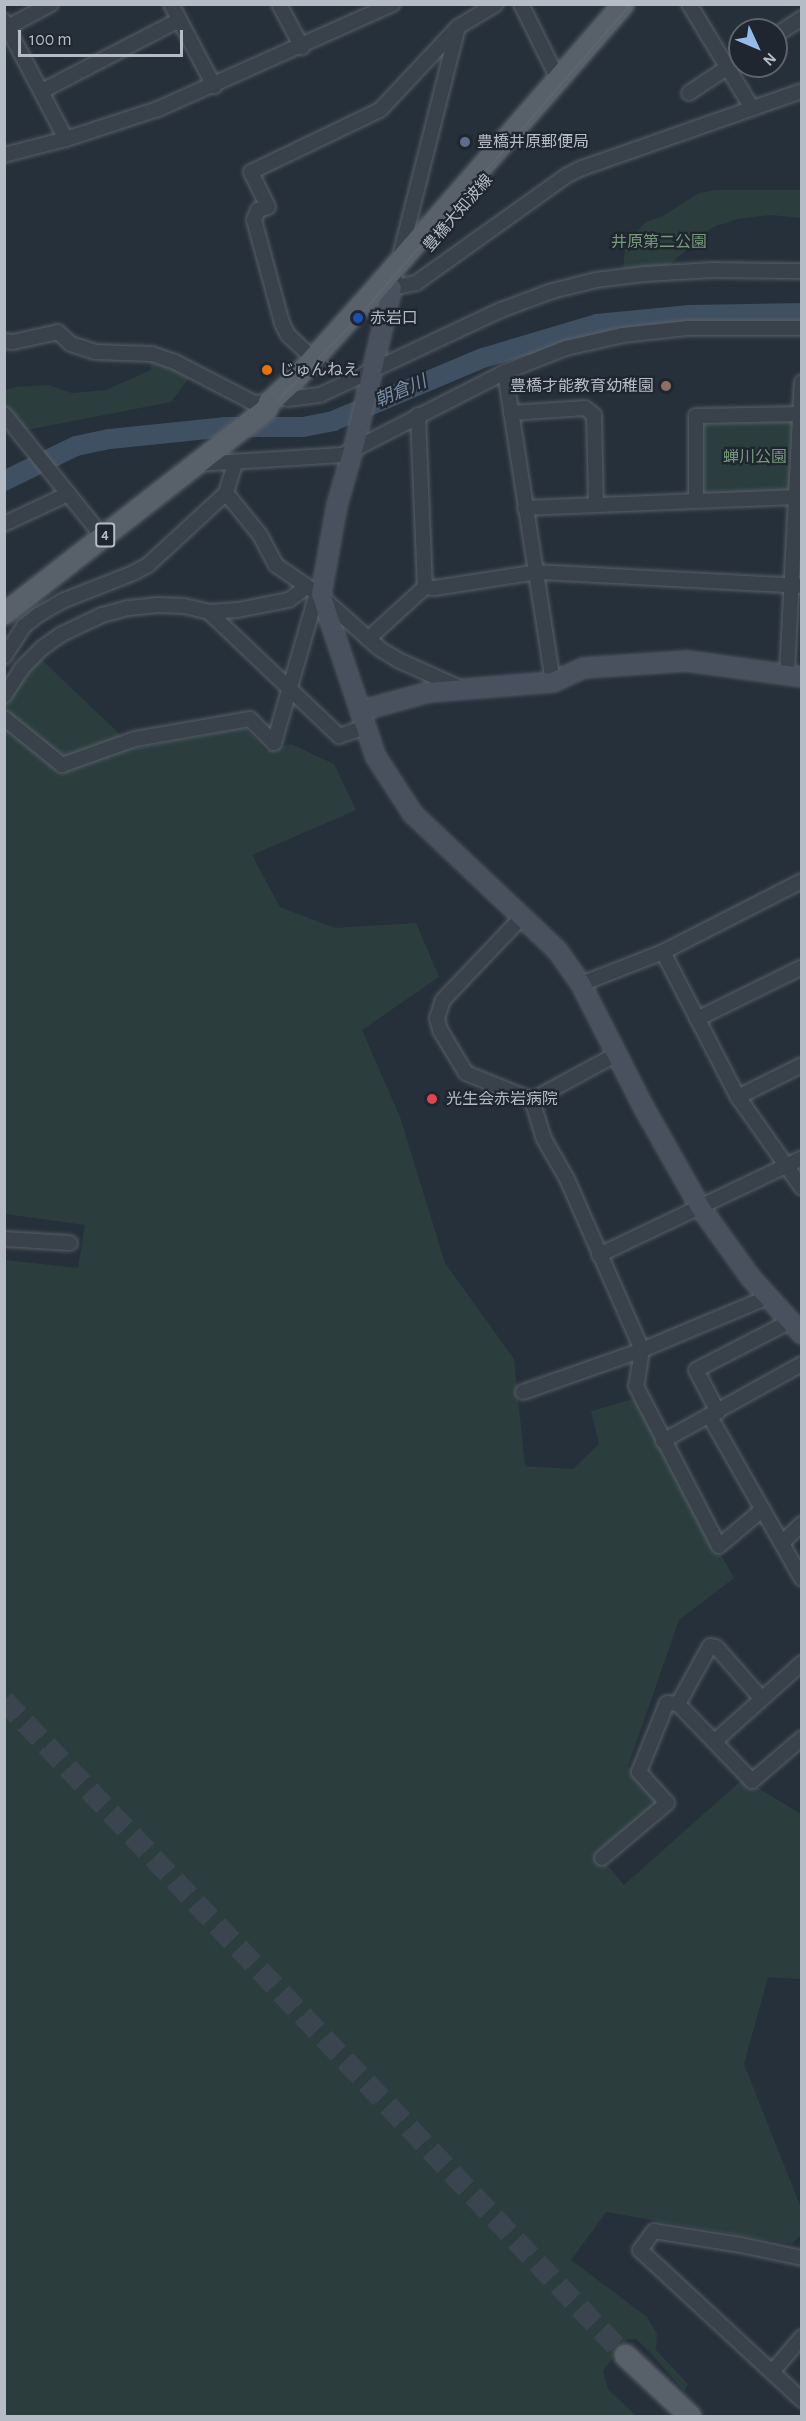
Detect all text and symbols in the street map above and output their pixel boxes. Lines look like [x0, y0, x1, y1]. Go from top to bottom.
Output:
scale bar [21, 18, 186, 56]
north arrow [728, 18, 788, 78]
text: 100 m [29, 31, 72, 49]
text: N [760, 50, 779, 69]
place label: 豊橋井原郵便局 [477, 132, 589, 152]
marker: 豊橋井原郵便局 [458, 135, 472, 149]
street label: 豊橋大知波線 [419, 170, 497, 256]
park label: 井原第二公園 [611, 232, 707, 252]
place label: 赤岩口 [370, 308, 418, 328]
marker: 赤岩口 [351, 311, 365, 325]
place label: じゅんねえ [279, 360, 359, 380]
marker: じゅんねえ [260, 363, 274, 377]
water label: 朝倉川 [372, 372, 430, 412]
place label: 豊橋才能教育幼稚園 [510, 376, 654, 396]
marker: 豊橋才能教育幼稚園 [659, 379, 673, 393]
park label: 蝉川公園 [723, 447, 787, 467]
road number: 4 [94, 523, 116, 547]
place label: 光生会赤岩病院 [446, 1089, 558, 1109]
marker: 光生会赤岩病院 [423, 1090, 441, 1108]

